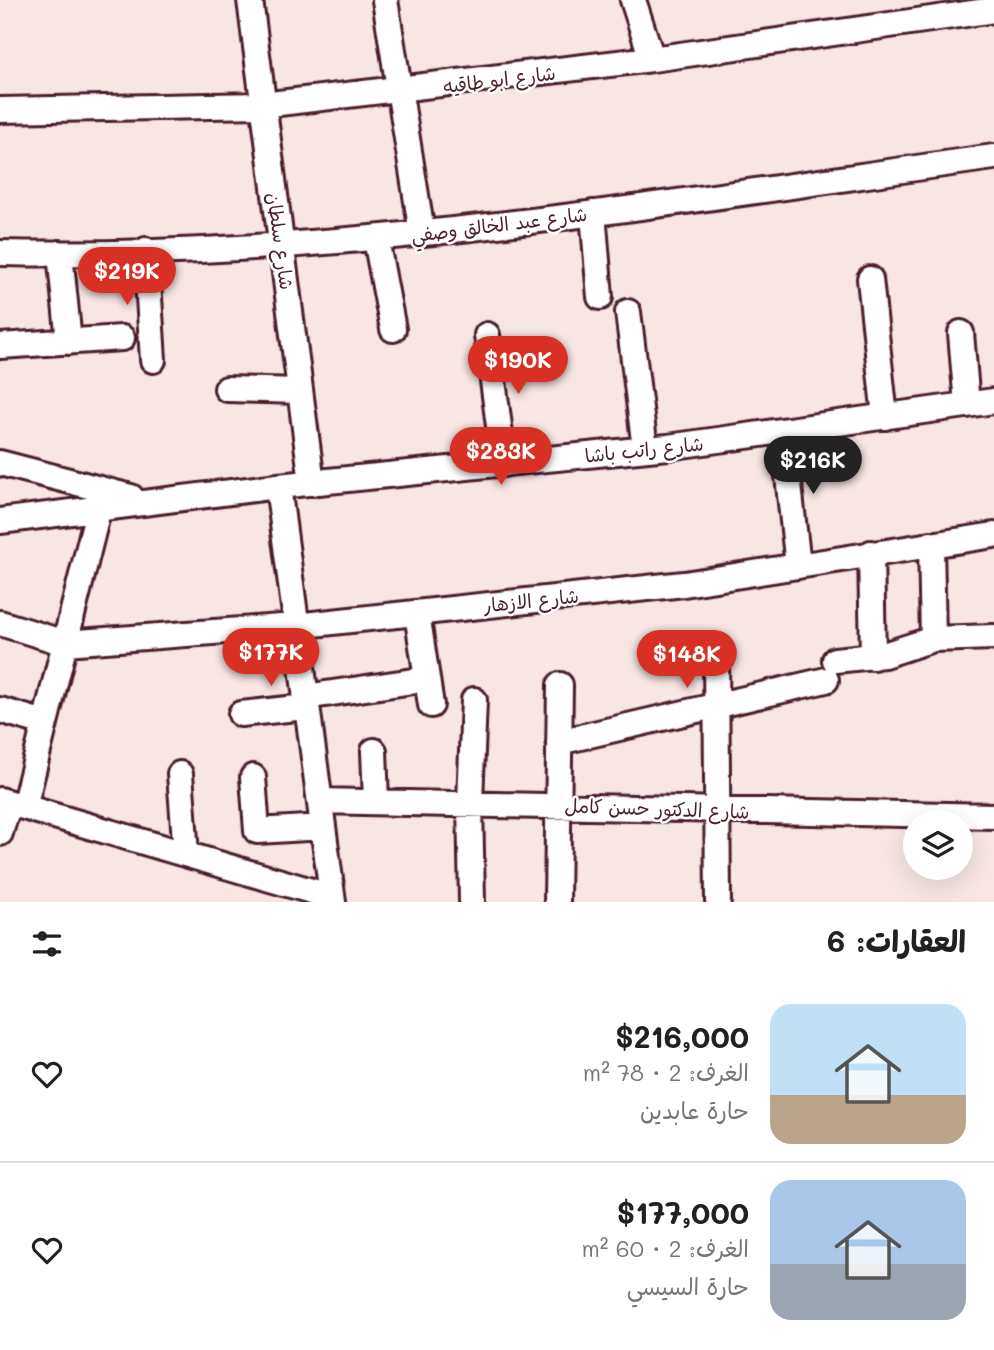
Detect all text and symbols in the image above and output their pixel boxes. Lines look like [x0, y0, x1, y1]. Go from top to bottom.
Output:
street label: شارع ابو طاقيه [441, 60, 557, 100]
street label: شارع سلطان [260, 191, 300, 291]
street label: شارع عبد الخالق وصفي [409, 201, 589, 252]
pin: $219K [78, 247, 176, 307]
text: $219K [94, 255, 160, 285]
pin: $190K [469, 336, 567, 396]
text: $190K [484, 344, 552, 374]
pin: $283K [452, 428, 550, 487]
street label: شارع راتب باشا [583, 430, 705, 470]
text: $283K [466, 435, 536, 465]
pin: $216K [764, 436, 862, 496]
text: $216K [780, 444, 846, 474]
street label: شارع الازهار [481, 583, 580, 620]
pin: $177K [222, 628, 320, 688]
pin: $148K [638, 630, 736, 690]
text: $177K [238, 636, 304, 666]
text: $148K [653, 638, 721, 668]
street label: شارع الدكتور حسن كامل [564, 792, 750, 826]
map controls [903, 810, 973, 880]
button: layers [903, 810, 973, 880]
text: العقارات: 6 [827, 920, 966, 960]
icon: filters [28, 925, 66, 963]
text: $216,000 [615, 1016, 749, 1056]
icon: home [826, 1032, 910, 1116]
icon: heart [28, 1055, 66, 1093]
text: الغرف: 2 · 78 m² [583, 1057, 749, 1087]
text: حارة عابدين [640, 1095, 749, 1125]
text: $177,000 [617, 1192, 749, 1232]
icon: home [826, 1208, 910, 1292]
icon: heart [28, 1231, 66, 1269]
text: الغرف: 2 · 60 m² [581, 1233, 749, 1263]
text: حارة السيسي [627, 1271, 749, 1301]

